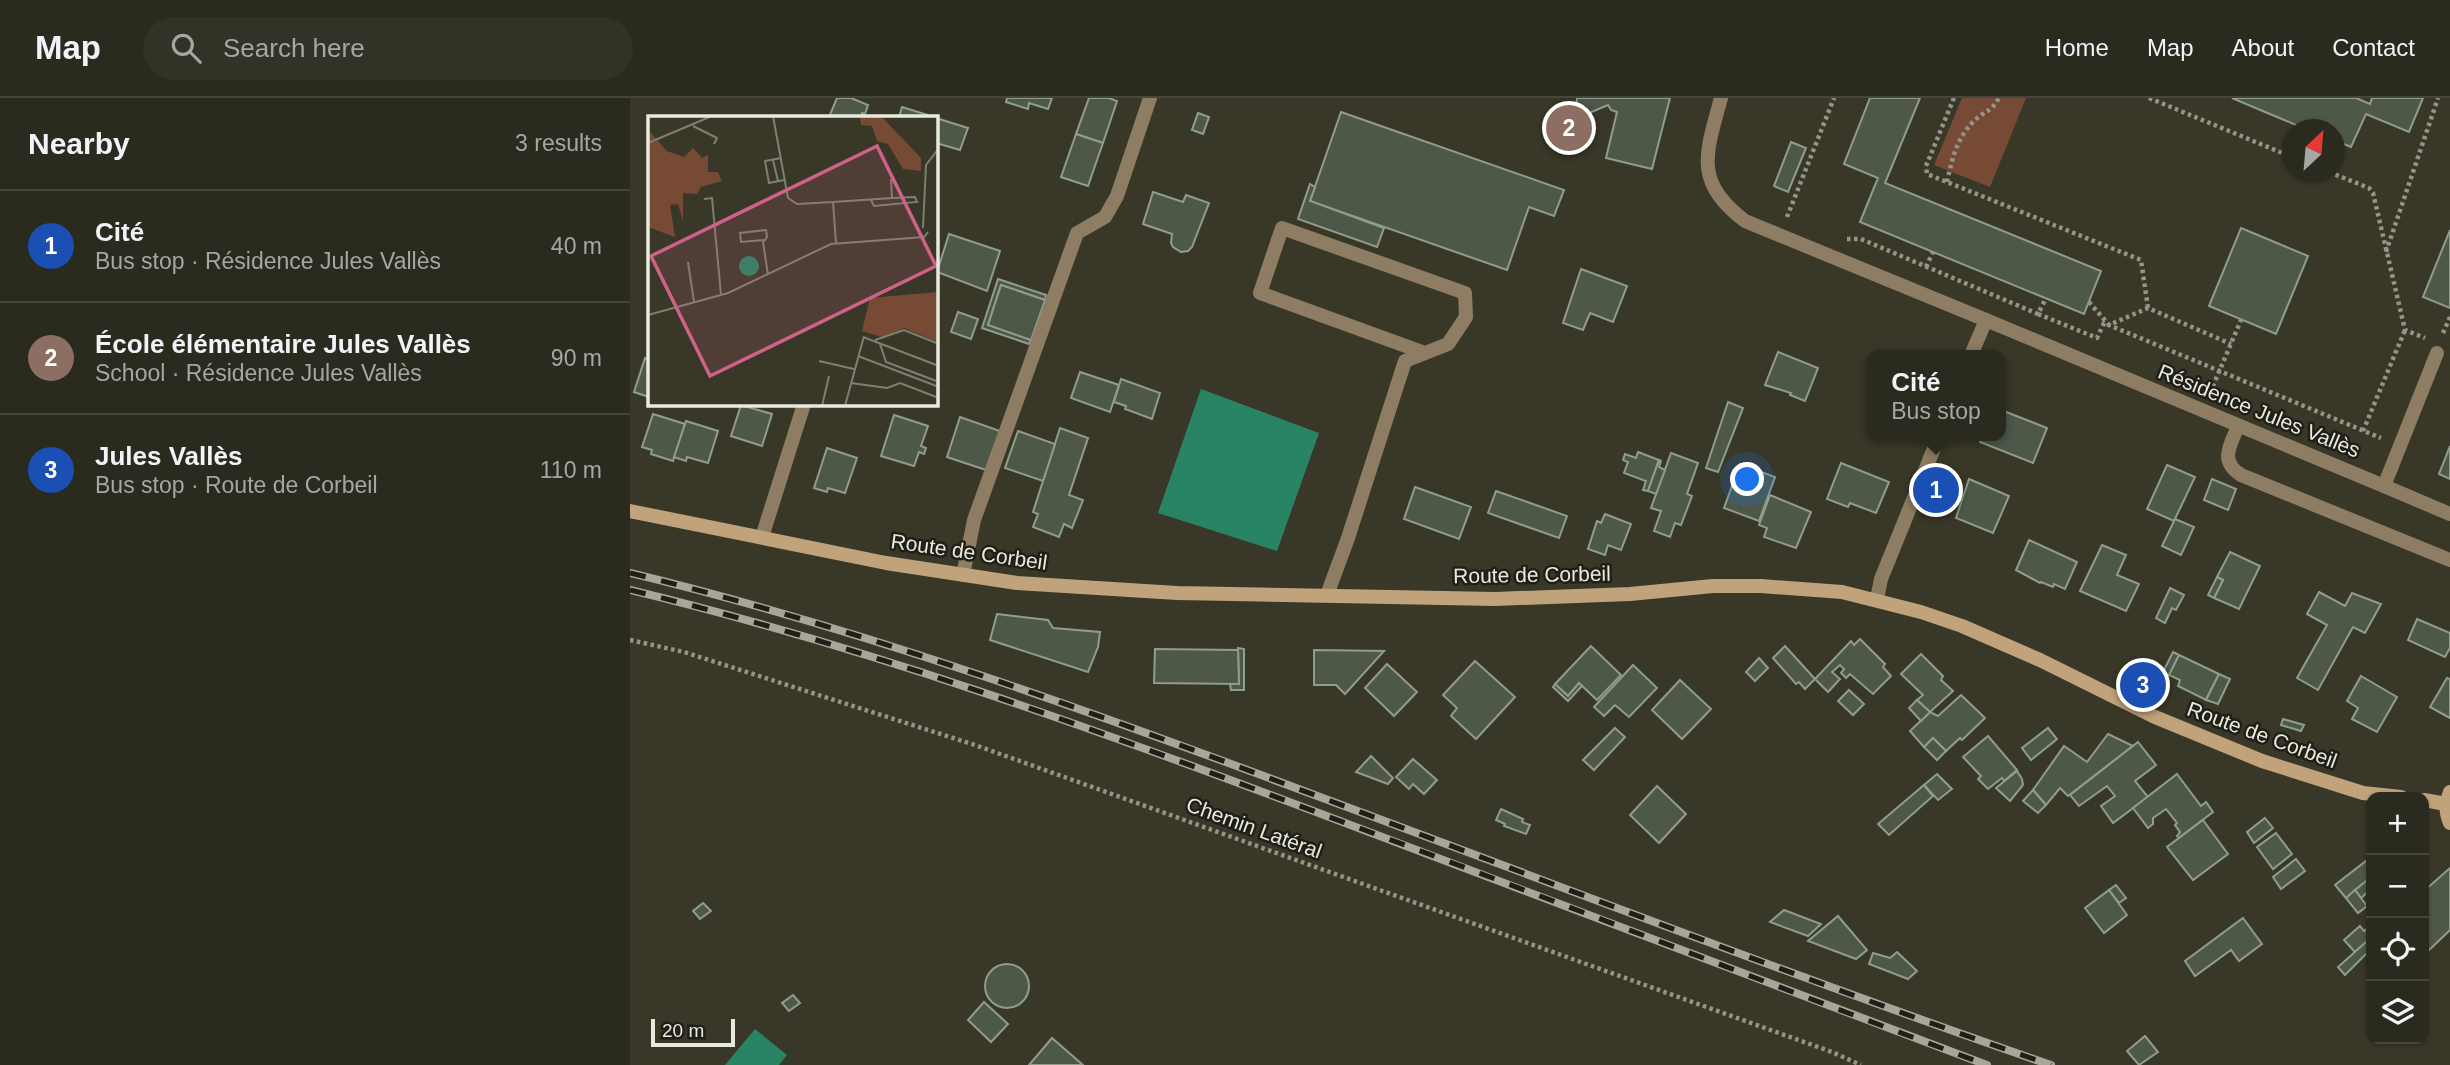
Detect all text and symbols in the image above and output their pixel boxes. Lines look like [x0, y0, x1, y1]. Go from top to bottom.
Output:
search box [143, 17, 633, 80]
text: Map [35, 29, 101, 66]
icon: search [167, 29, 205, 67]
text: Search here [223, 33, 365, 63]
text: Home [2045, 34, 2109, 61]
text: Map [2147, 34, 2194, 61]
text: About [2232, 34, 2294, 61]
text: Contact [2332, 34, 2415, 61]
pin: 2 [1546, 102, 1592, 154]
inset map [648, 116, 938, 406]
north arrow [2282, 119, 2345, 182]
text: Nearby [28, 127, 130, 160]
text: 3 results [515, 130, 602, 156]
text: Cité [95, 217, 144, 247]
text: 1 [45, 233, 57, 259]
text: 40 m [551, 233, 602, 259]
text: Bus stop · Résidence Jules Vallès [95, 248, 441, 274]
text: École élémentaire Jules Vallès [95, 329, 471, 359]
text: 2 [45, 345, 57, 371]
text: 90 m [551, 345, 602, 371]
popup [1866, 350, 2006, 441]
street label: Résidence Jules Vallès [2155, 359, 2363, 462]
text: School · Résidence Jules Vallès [95, 360, 422, 386]
text: Cité [1891, 367, 1940, 397]
text: Bus stop [1891, 398, 1981, 424]
text: Jules Vallès [95, 441, 242, 471]
text: 3 [45, 457, 57, 483]
text: 110 m [540, 457, 602, 483]
your location [1730, 462, 1764, 496]
pin: 1 [1913, 464, 1959, 516]
text: Bus stop · Route de Corbeil [95, 472, 378, 498]
street label: Route de Corbeil [889, 529, 1049, 574]
street label: Route de Corbeil [1453, 562, 1611, 587]
pin: 3 [2120, 659, 2166, 711]
street label: Route de Corbeil [2184, 697, 2340, 772]
street label: Chemin Latéral [1183, 792, 1325, 863]
map controls [2366, 792, 2429, 1044]
button: + [2366, 792, 2429, 855]
button: − [2366, 855, 2429, 918]
button: locate [2366, 918, 2429, 981]
button: layers [2366, 981, 2429, 1044]
scale bar [651, 1016, 735, 1048]
text: 20 m [662, 1020, 704, 1041]

